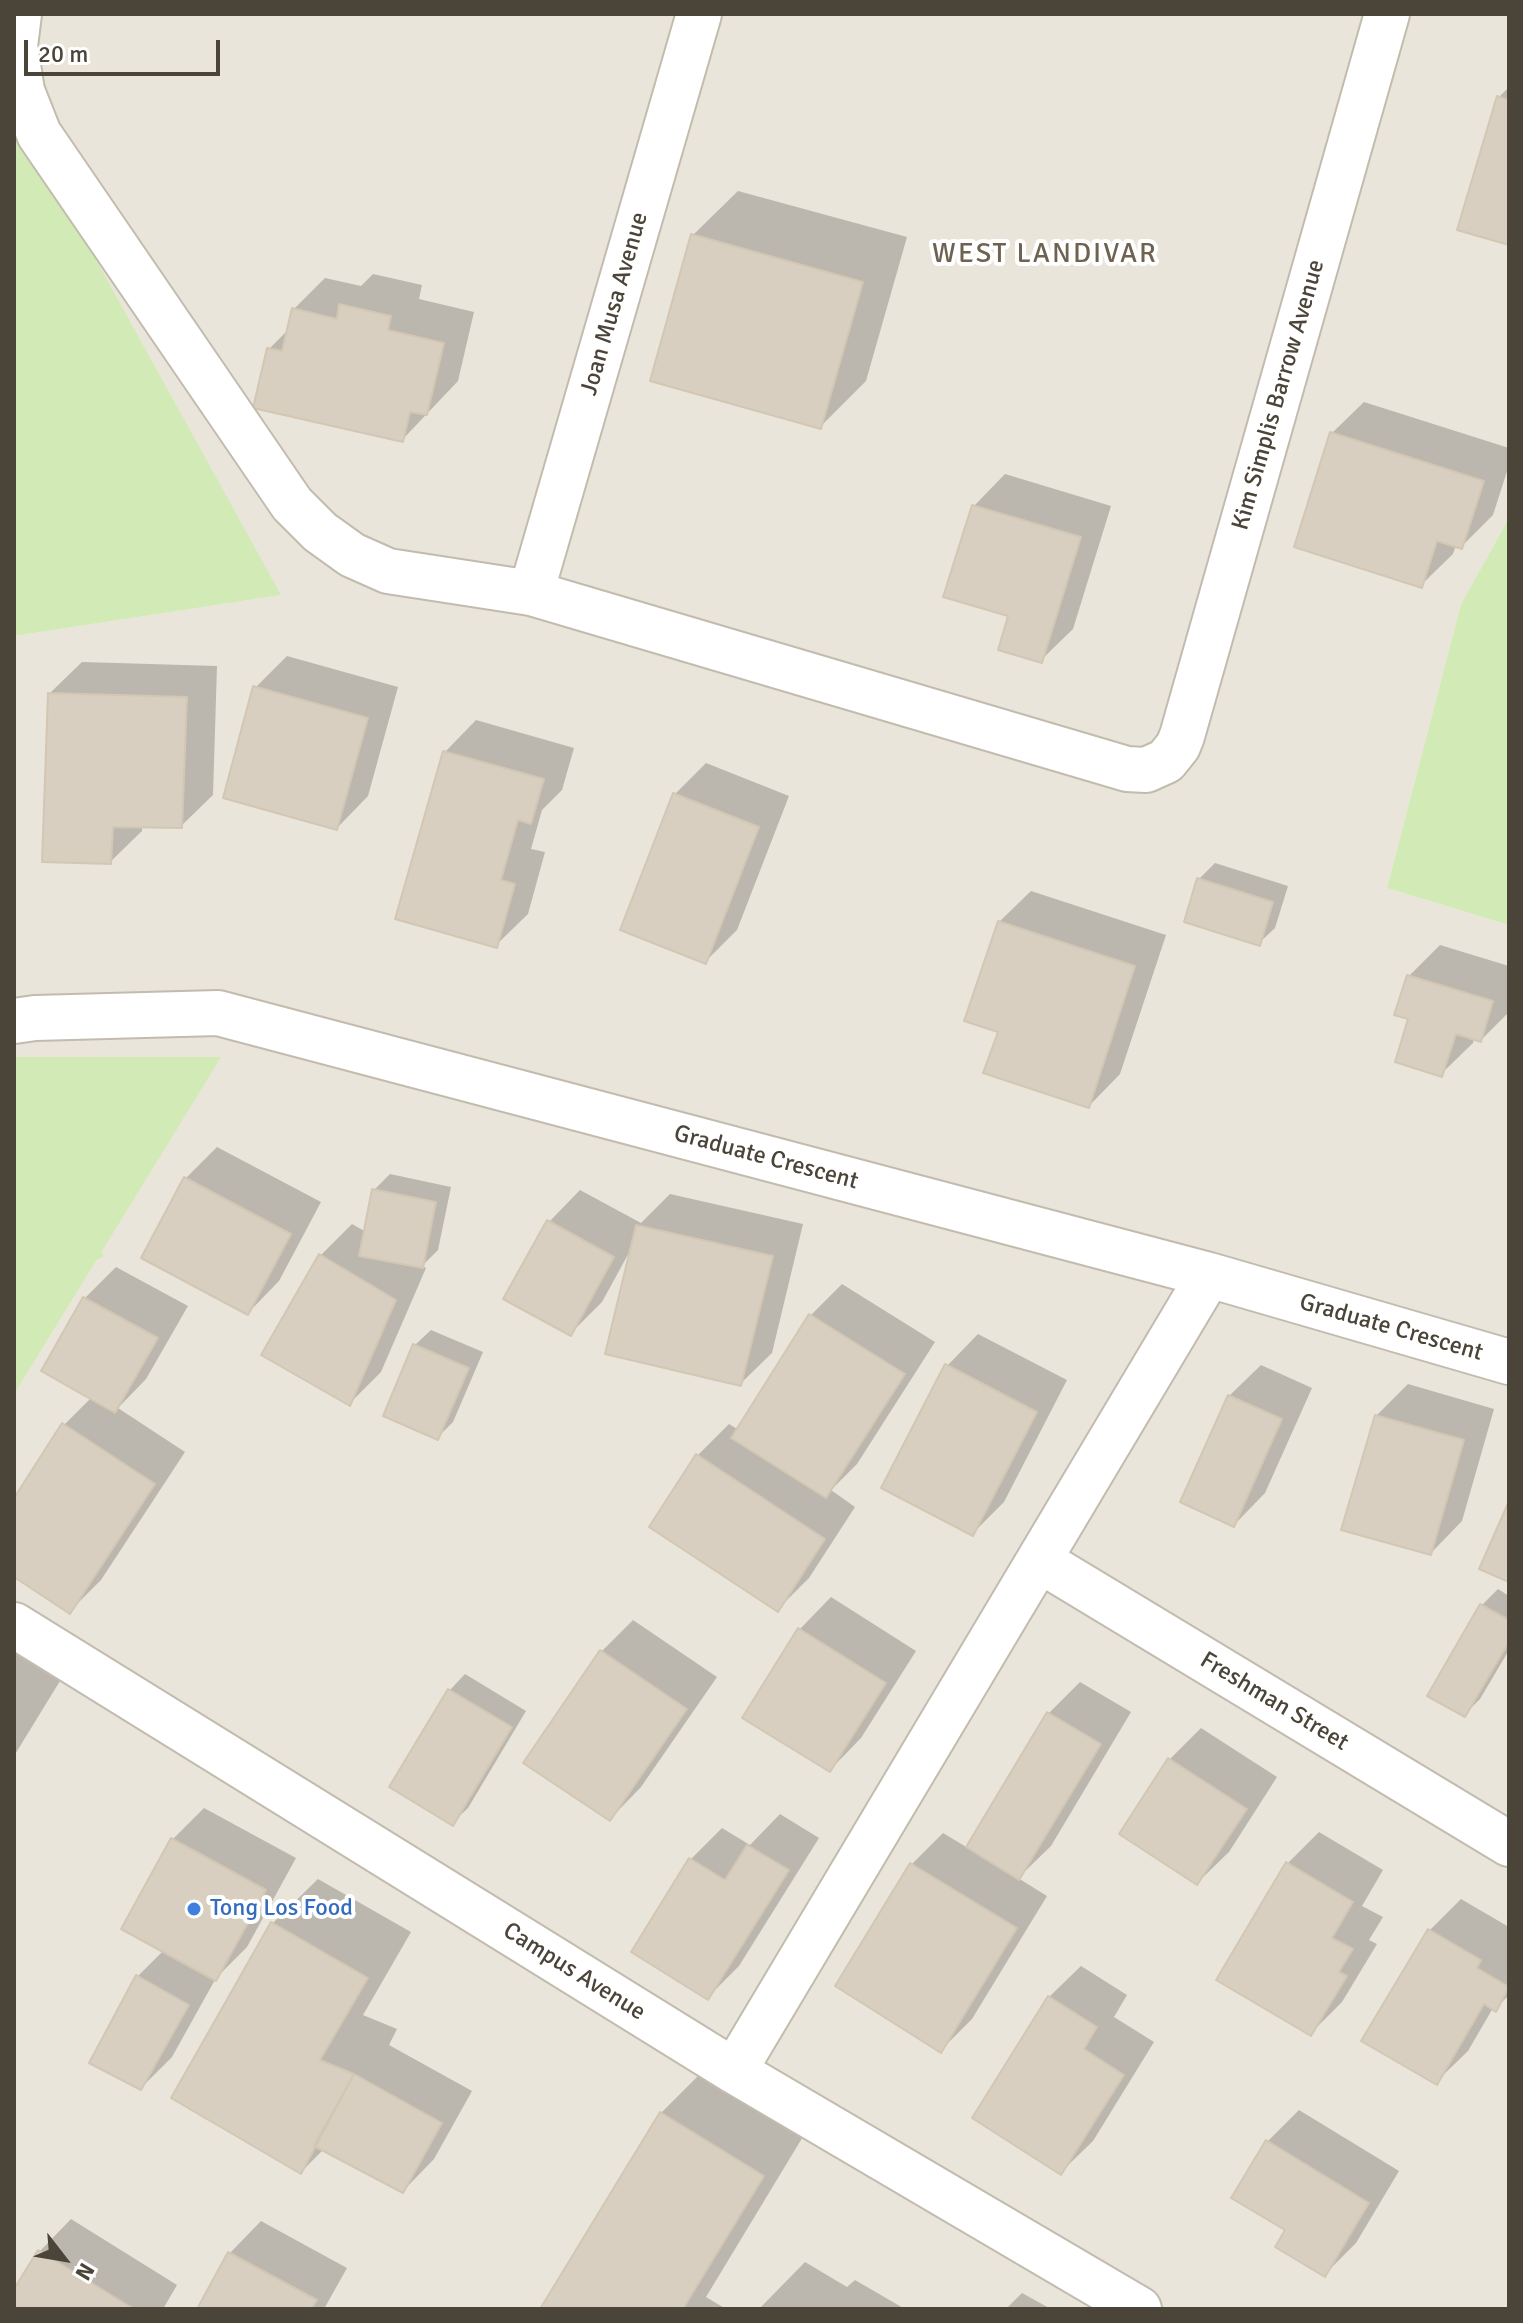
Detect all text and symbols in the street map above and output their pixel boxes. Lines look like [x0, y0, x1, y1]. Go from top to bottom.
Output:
scale bar [28, 24, 224, 74]
text: 20 m [38, 39, 88, 69]
street label: Joan Musa Avenue [575, 209, 655, 399]
district label: WEST LANDIVAR [932, 238, 1158, 272]
street label: Kim Simplis Barrow Avenue [1227, 256, 1331, 534]
street label: Graduate Crescent [671, 1120, 861, 1196]
street label: Graduate Crescent [1296, 1288, 1486, 1368]
street label: Freshman Street [1195, 1646, 1353, 1758]
place label: Tong Los Food [210, 1895, 353, 1923]
marker: Tong Los Food [185, 1900, 203, 1918]
street label: Campus Avenue [498, 1917, 650, 2027]
north arrow [24, 2219, 104, 2299]
text: N [69, 2258, 101, 2285]

